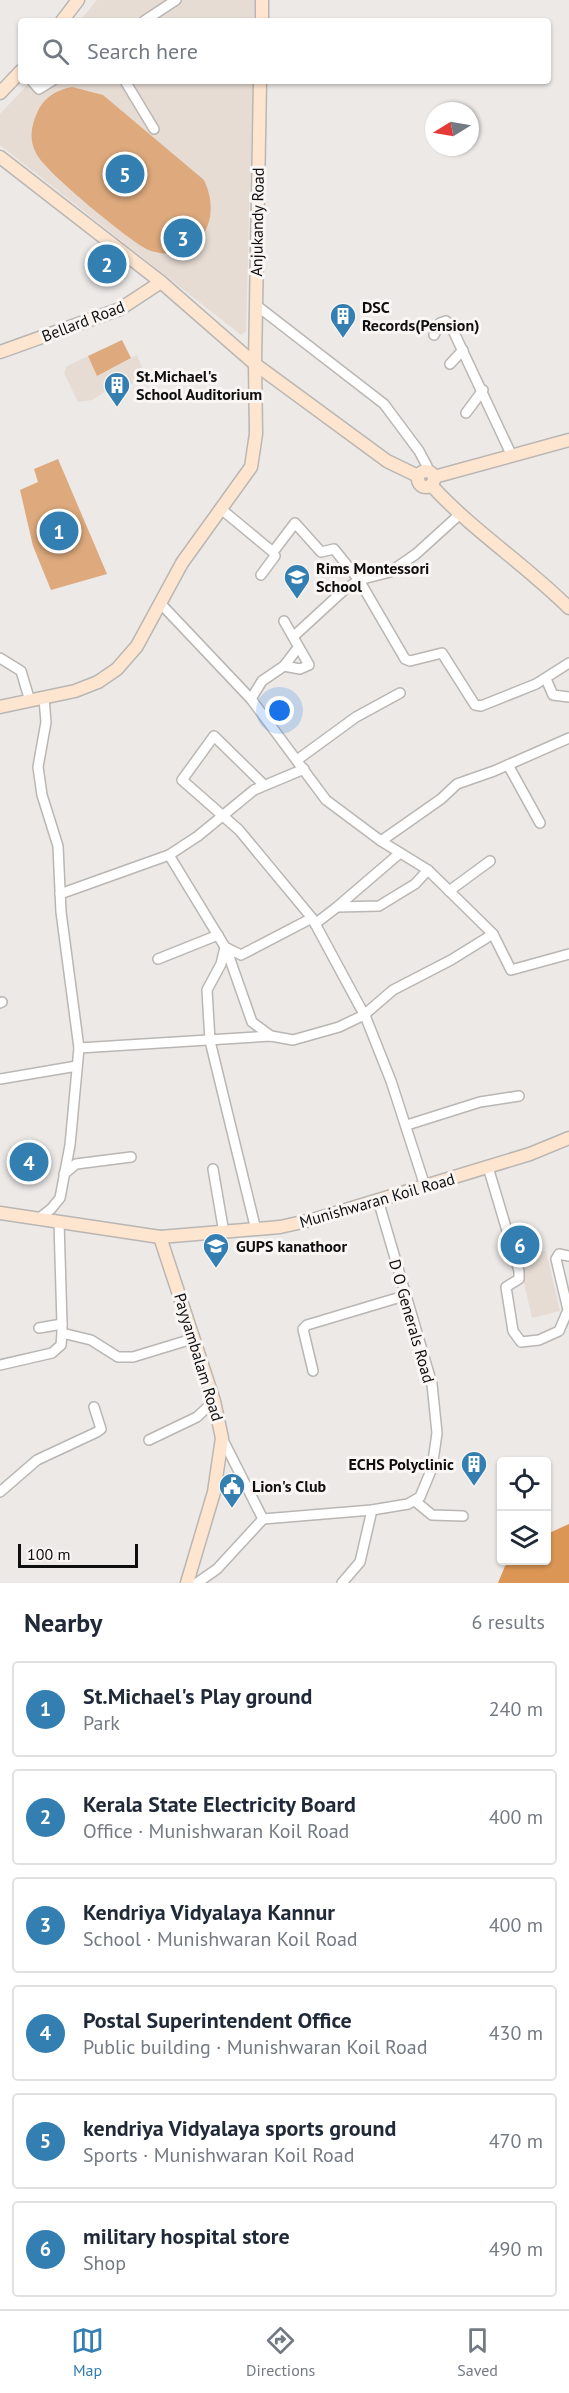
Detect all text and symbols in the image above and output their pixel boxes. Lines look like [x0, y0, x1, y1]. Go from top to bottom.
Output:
search box [18, 18, 551, 84]
icon: search [39, 35, 72, 68]
text: Search here [87, 37, 198, 65]
north arrow [425, 102, 479, 156]
pin: 5 [106, 152, 144, 196]
street label: Anjukandy Road [246, 167, 268, 277]
pin: 3 [164, 216, 202, 260]
pin: 2 [88, 242, 126, 286]
street label: Bellard Road [39, 296, 127, 346]
place label: DSC Records(Pension) [362, 297, 479, 335]
building icon: DSC Records(Pension) [328, 301, 358, 339]
place label: St.Michael's School Auditorium [136, 366, 262, 404]
building icon: St.Michael's School Auditorium [102, 370, 132, 408]
pin: 1 [40, 508, 78, 554]
place label: Rims Montessori School [316, 558, 429, 596]
school or university icon: Rims Montessori School [282, 562, 312, 600]
your location [265, 696, 294, 725]
pin: 4 [9, 1140, 48, 1184]
street label: Munishwaran Koil Road [297, 1168, 457, 1232]
pin: 6 [500, 1222, 540, 1268]
school or university icon: GUPS kanathoor [201, 1231, 231, 1269]
place label: GUPS kanathoor [236, 1236, 347, 1256]
street label: D O Generals Road [385, 1257, 439, 1385]
street label: Payyambalam Road [170, 1291, 228, 1423]
building icon: ECHS Polyclinic [459, 1449, 489, 1487]
place label: ECHS Polyclinic [348, 1454, 454, 1474]
map controls [497, 1457, 551, 1565]
button: locate [497, 1457, 551, 1511]
public building icon: Lion's Club [217, 1471, 247, 1509]
place label: Lion's Club [252, 1476, 327, 1496]
button: layers [497, 1511, 551, 1565]
scale bar [18, 1541, 138, 1568]
text: 100 m [27, 1544, 70, 1564]
text: Nearby [24, 1606, 102, 1639]
text: 6 results [472, 1609, 545, 1635]
text: St.Michael's Play ground [83, 1682, 312, 1710]
text: 1 [40, 1696, 51, 1722]
text: 240 m [489, 1696, 543, 1722]
text: Park [83, 1710, 120, 1736]
text: Kerala State Electricity Board [83, 1790, 356, 1818]
text: 2 [40, 1804, 51, 1830]
text: 400 m [489, 1804, 543, 1830]
text: Office · Munishwaran Koil Road [83, 1818, 349, 1844]
text: Kendriya Vidyalaya Kannur [83, 1898, 335, 1926]
text: 3 [40, 1912, 51, 1938]
text: 400 m [489, 1912, 543, 1938]
text: School · Munishwaran Koil Road [83, 1926, 358, 1952]
text: Postal Superintendent Office [83, 2006, 352, 2034]
text: 4 [40, 2020, 51, 2046]
text: 430 m [489, 2020, 543, 2046]
text: Public building · Munishwaran Koil Road [83, 2034, 427, 2060]
text: kendriya Vidyalaya sports ground [83, 2114, 396, 2142]
text: 5 [40, 2128, 51, 2154]
text: 470 m [489, 2128, 543, 2154]
text: Sports · Munishwaran Koil Road [83, 2142, 355, 2168]
text: military hospital store [83, 2222, 290, 2250]
text: 6 [40, 2236, 51, 2262]
text: 490 m [489, 2236, 543, 2262]
text: Shop [83, 2250, 126, 2276]
tab: Map [71, 2324, 104, 2380]
tab: Directions [246, 2324, 315, 2380]
tab: Saved [457, 2324, 498, 2380]

